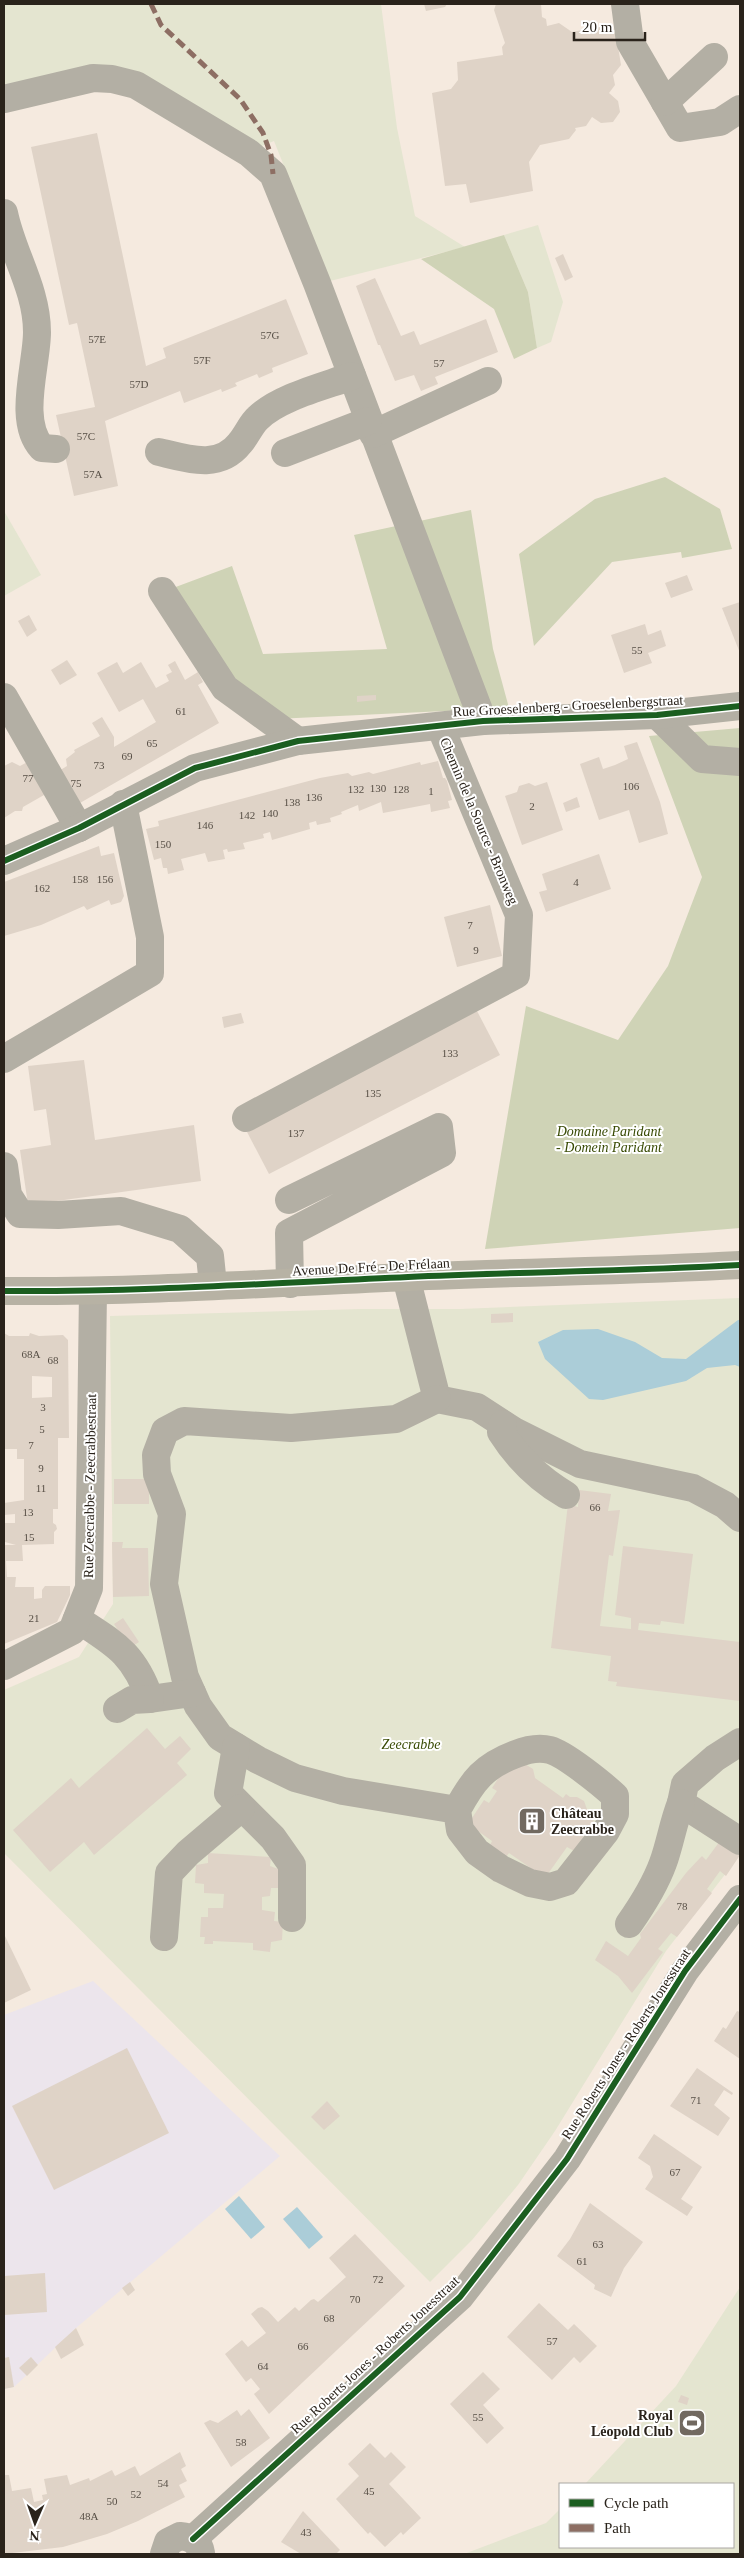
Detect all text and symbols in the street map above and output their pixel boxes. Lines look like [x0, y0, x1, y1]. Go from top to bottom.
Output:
scale bar [574, 10, 645, 42]
text: 20 m [582, 19, 613, 35]
house number: 57G [261, 329, 280, 341]
house number: 57E [88, 333, 106, 345]
house number: 57F [193, 354, 211, 366]
house number: 57 [434, 357, 445, 369]
house number: 57D [130, 378, 149, 390]
house number: 57C [77, 430, 95, 442]
house number: 57A [84, 468, 103, 480]
house number: 55 [632, 644, 643, 656]
street label: Rue Groeselenberg - Groeselenbergstraat [452, 692, 684, 720]
house number: 61 [176, 705, 187, 717]
street label: Chemin de la Source - Bronweg [437, 735, 521, 907]
house number: 65 [147, 737, 158, 749]
house number: 69 [122, 750, 133, 762]
house number: 73 [94, 759, 105, 771]
house number: 77 [23, 772, 34, 784]
house number: 75 [71, 777, 82, 789]
house number: 106 [623, 780, 640, 792]
house number: 130 [370, 782, 387, 794]
house number: 132 [348, 783, 364, 795]
house number: 128 [393, 783, 410, 795]
house number: 1 [428, 785, 434, 797]
house number: 136 [306, 791, 323, 803]
house number: 138 [284, 796, 301, 808]
house number: 2 [529, 800, 535, 812]
house number: 140 [262, 807, 279, 819]
house number: 142 [239, 809, 255, 821]
house number: 146 [197, 819, 214, 831]
house number: 150 [155, 838, 172, 850]
house number: 158 [72, 873, 89, 885]
house number: 156 [97, 873, 114, 885]
house number: 4 [573, 876, 579, 888]
house number: 162 [34, 882, 50, 894]
house number: 7 [467, 919, 473, 931]
house number: 9 [473, 944, 479, 956]
house number: 133 [442, 1047, 459, 1059]
house number: 135 [365, 1087, 382, 1099]
park label: Domaine Paridant - Domein Paridant [556, 1124, 663, 1155]
house number: 137 [288, 1127, 305, 1139]
street label: Avenue De Fré - De Frélaan [292, 1255, 450, 1279]
house number: 68A [22, 1348, 41, 1360]
house number: 68 [48, 1354, 59, 1366]
street label: Rue Zeecrabbe - Zeecrabbestraat [81, 1393, 99, 1578]
house number: 3 [40, 1401, 46, 1413]
house number: 5 [39, 1423, 45, 1435]
house number: 7 [28, 1439, 34, 1451]
house number: 9 [38, 1462, 44, 1474]
house number: 11 [36, 1482, 46, 1494]
house number: 66 [590, 1501, 601, 1513]
house number: 13 [23, 1506, 34, 1518]
house number: 15 [24, 1531, 35, 1543]
house number: 21 [29, 1612, 40, 1624]
park label: Zeecrabbe [381, 1737, 441, 1752]
building icon: Château Zeecrabbe [517, 1806, 547, 1836]
place label: Château Zeecrabbe [551, 1806, 614, 1837]
house number: 78 [677, 1900, 688, 1912]
street label: Rue Roberts Jones - Roberts Jonesstraat [559, 1946, 693, 2142]
house number: 71 [691, 2094, 702, 2106]
house number: 67 [670, 2166, 681, 2178]
house number: 63 [593, 2238, 604, 2250]
house number: 61 [577, 2255, 588, 2267]
street label: Rue Roberts Jones - Roberts Jonesstraat [288, 2273, 462, 2437]
house number: 72 [373, 2273, 384, 2285]
house number: 70 [350, 2293, 361, 2305]
house number: 68 [324, 2312, 335, 2324]
house number: 57 [547, 2335, 558, 2347]
house number: 66 [298, 2340, 309, 2352]
house number: 64 [258, 2360, 269, 2372]
place label: Royal Léopold Club [591, 2408, 673, 2439]
sports icon: Royal Léopold Club [677, 2408, 707, 2438]
house number: 55 [473, 2411, 484, 2423]
house number: 58 [236, 2436, 247, 2448]
house number: 54 [158, 2477, 169, 2489]
legend [559, 2483, 734, 2548]
house number: 45 [364, 2485, 375, 2497]
house number: 52 [131, 2488, 142, 2500]
house number: 50 [107, 2495, 118, 2507]
text: Cycle path [604, 2495, 669, 2511]
north arrow [10, 2498, 60, 2548]
house number: 48A [80, 2510, 99, 2522]
text: Path [604, 2520, 631, 2536]
house number: 43 [301, 2526, 312, 2538]
text: N [29, 2528, 40, 2543]

